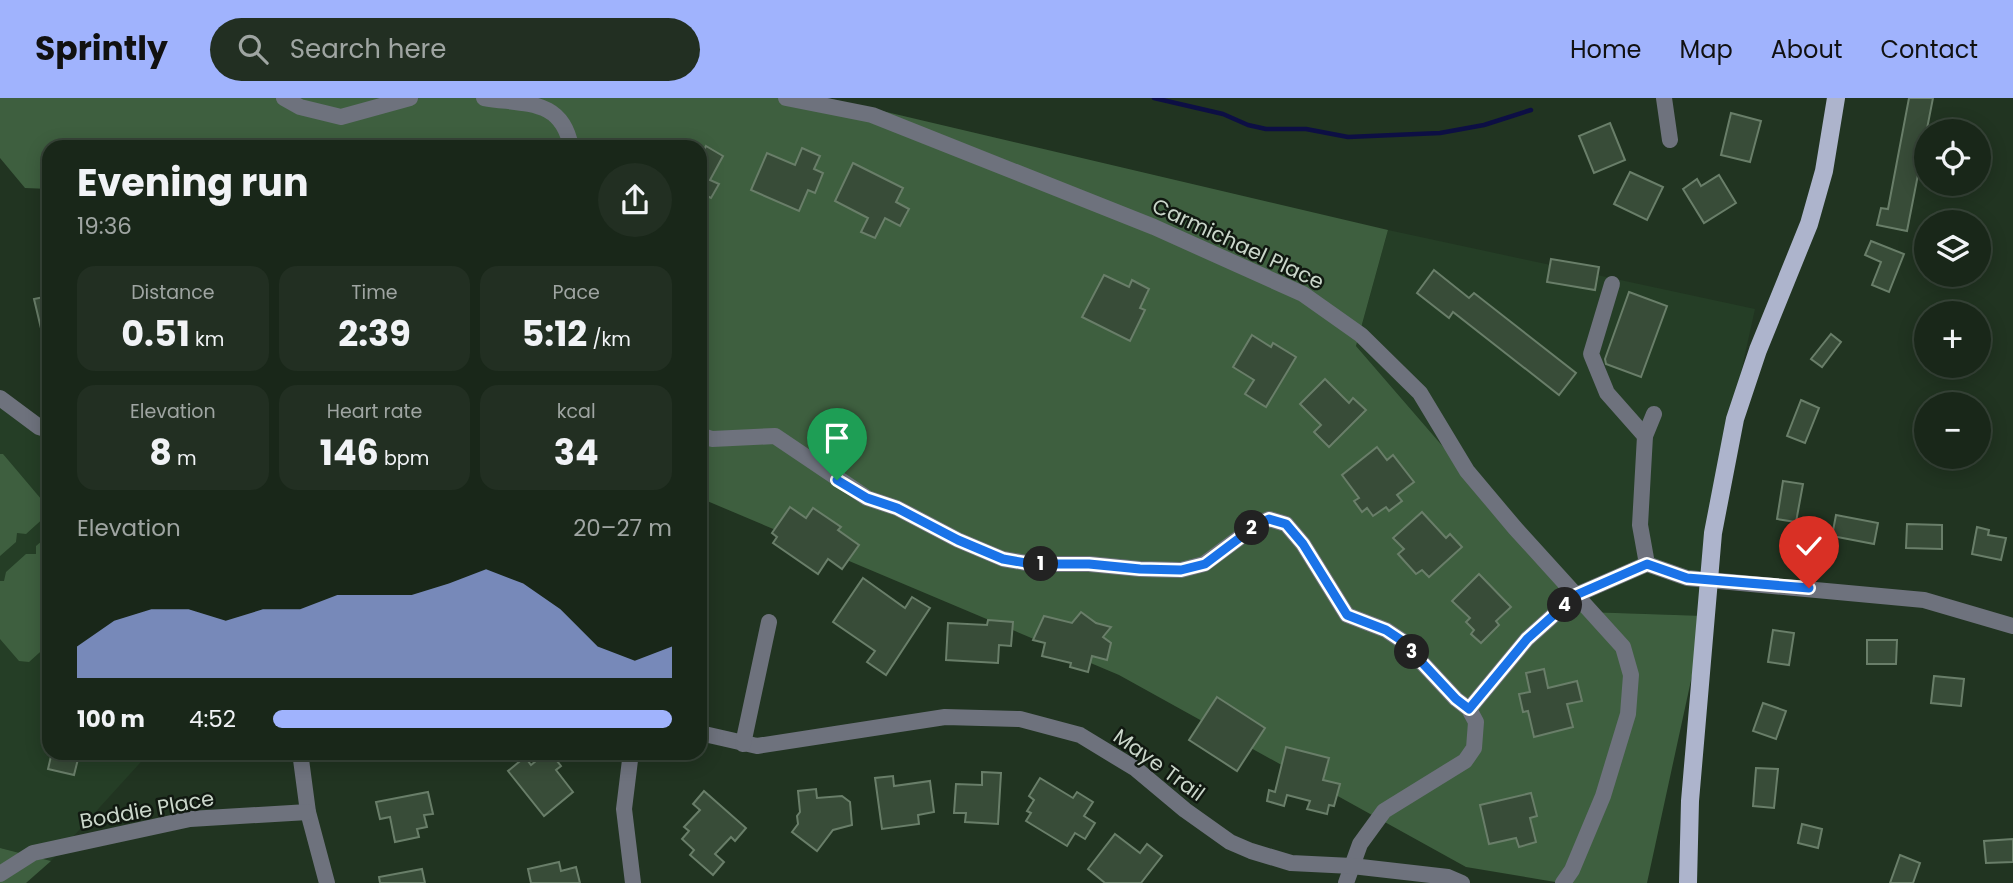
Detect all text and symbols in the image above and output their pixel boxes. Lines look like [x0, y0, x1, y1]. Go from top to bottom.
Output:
search box [210, 18, 700, 81]
text: Sprintly [35, 25, 168, 72]
icon: search [234, 30, 272, 68]
text: Search here [290, 31, 446, 67]
text: Home [1570, 33, 1642, 66]
text: Map [1680, 33, 1733, 66]
text: About [1771, 33, 1842, 66]
text: Contact [1880, 33, 1978, 66]
map controls [1914, 119, 1991, 469]
button: locate [1914, 119, 1991, 196]
text: Evening run [77, 156, 309, 209]
button: share [598, 163, 672, 237]
street label: Carmichael Place [1148, 191, 1329, 296]
text: 19:36 [77, 210, 132, 242]
button: layers [1914, 210, 1991, 287]
text: Distance [131, 279, 214, 306]
text: Time [351, 279, 398, 306]
text: Pace [553, 279, 600, 306]
button: + [1914, 301, 1991, 378]
text: 0.51 [121, 309, 190, 358]
text: 2:39 [338, 309, 411, 358]
text: 5:12 [522, 309, 587, 358]
text: km [190, 326, 224, 353]
text: /km [587, 326, 631, 353]
button: − [1914, 392, 1991, 469]
text: Elevation [130, 398, 216, 425]
text: Heart rate [327, 398, 422, 425]
text: kcal [557, 398, 596, 425]
pin [807, 408, 867, 480]
icon: arrive [818, 419, 856, 457]
text: 8 [149, 428, 172, 477]
text: 146 [320, 428, 379, 477]
text: 34 [554, 428, 599, 477]
text: m [172, 445, 197, 472]
text: bpm [379, 445, 429, 472]
pin: 2 [1234, 510, 1270, 546]
text: Elevation [77, 512, 181, 544]
text: 20–27 m [573, 512, 672, 544]
text: 2 [1246, 514, 1257, 541]
pin [1779, 516, 1839, 588]
icon: check [1790, 527, 1828, 565]
pin: 1 [1024, 546, 1058, 582]
text: 1 [1037, 550, 1044, 577]
pin: 4 [1548, 588, 1582, 622]
text: 4 [1558, 591, 1571, 618]
pin: 3 [1394, 634, 1430, 670]
text: 3 [1406, 638, 1417, 665]
text: 100 m [77, 703, 145, 735]
text: 4:52 [189, 703, 236, 735]
street label: Maye Trail [1108, 722, 1211, 808]
street label: Boddie Place [78, 783, 216, 836]

